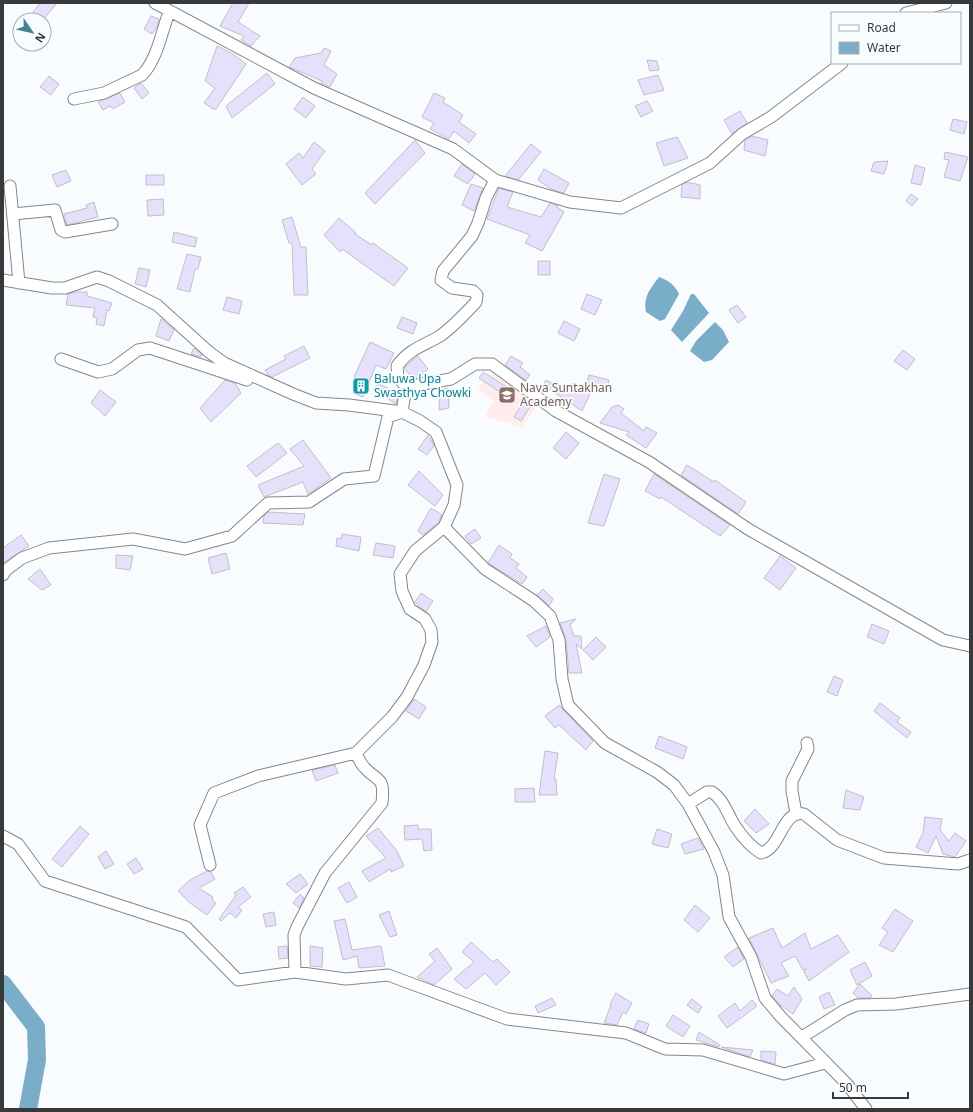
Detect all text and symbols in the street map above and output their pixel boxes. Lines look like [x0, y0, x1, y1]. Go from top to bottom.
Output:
north arrow [12, 12, 52, 52]
legend [831, 12, 961, 64]
text: Road [867, 19, 896, 36]
text: N [32, 30, 49, 46]
text: Water [867, 39, 901, 56]
place label: Baluwa Upa Swasthya Chowki [374, 370, 471, 401]
building icon: Baluwa Upa Swasthya Chowki [351, 376, 371, 396]
place label: Nava Suntakhan Academy [520, 379, 612, 410]
school or university icon: Nava Suntakhan Academy [497, 385, 517, 405]
scale bar [833, 1074, 908, 1100]
text: 50 m [839, 1079, 867, 1096]

